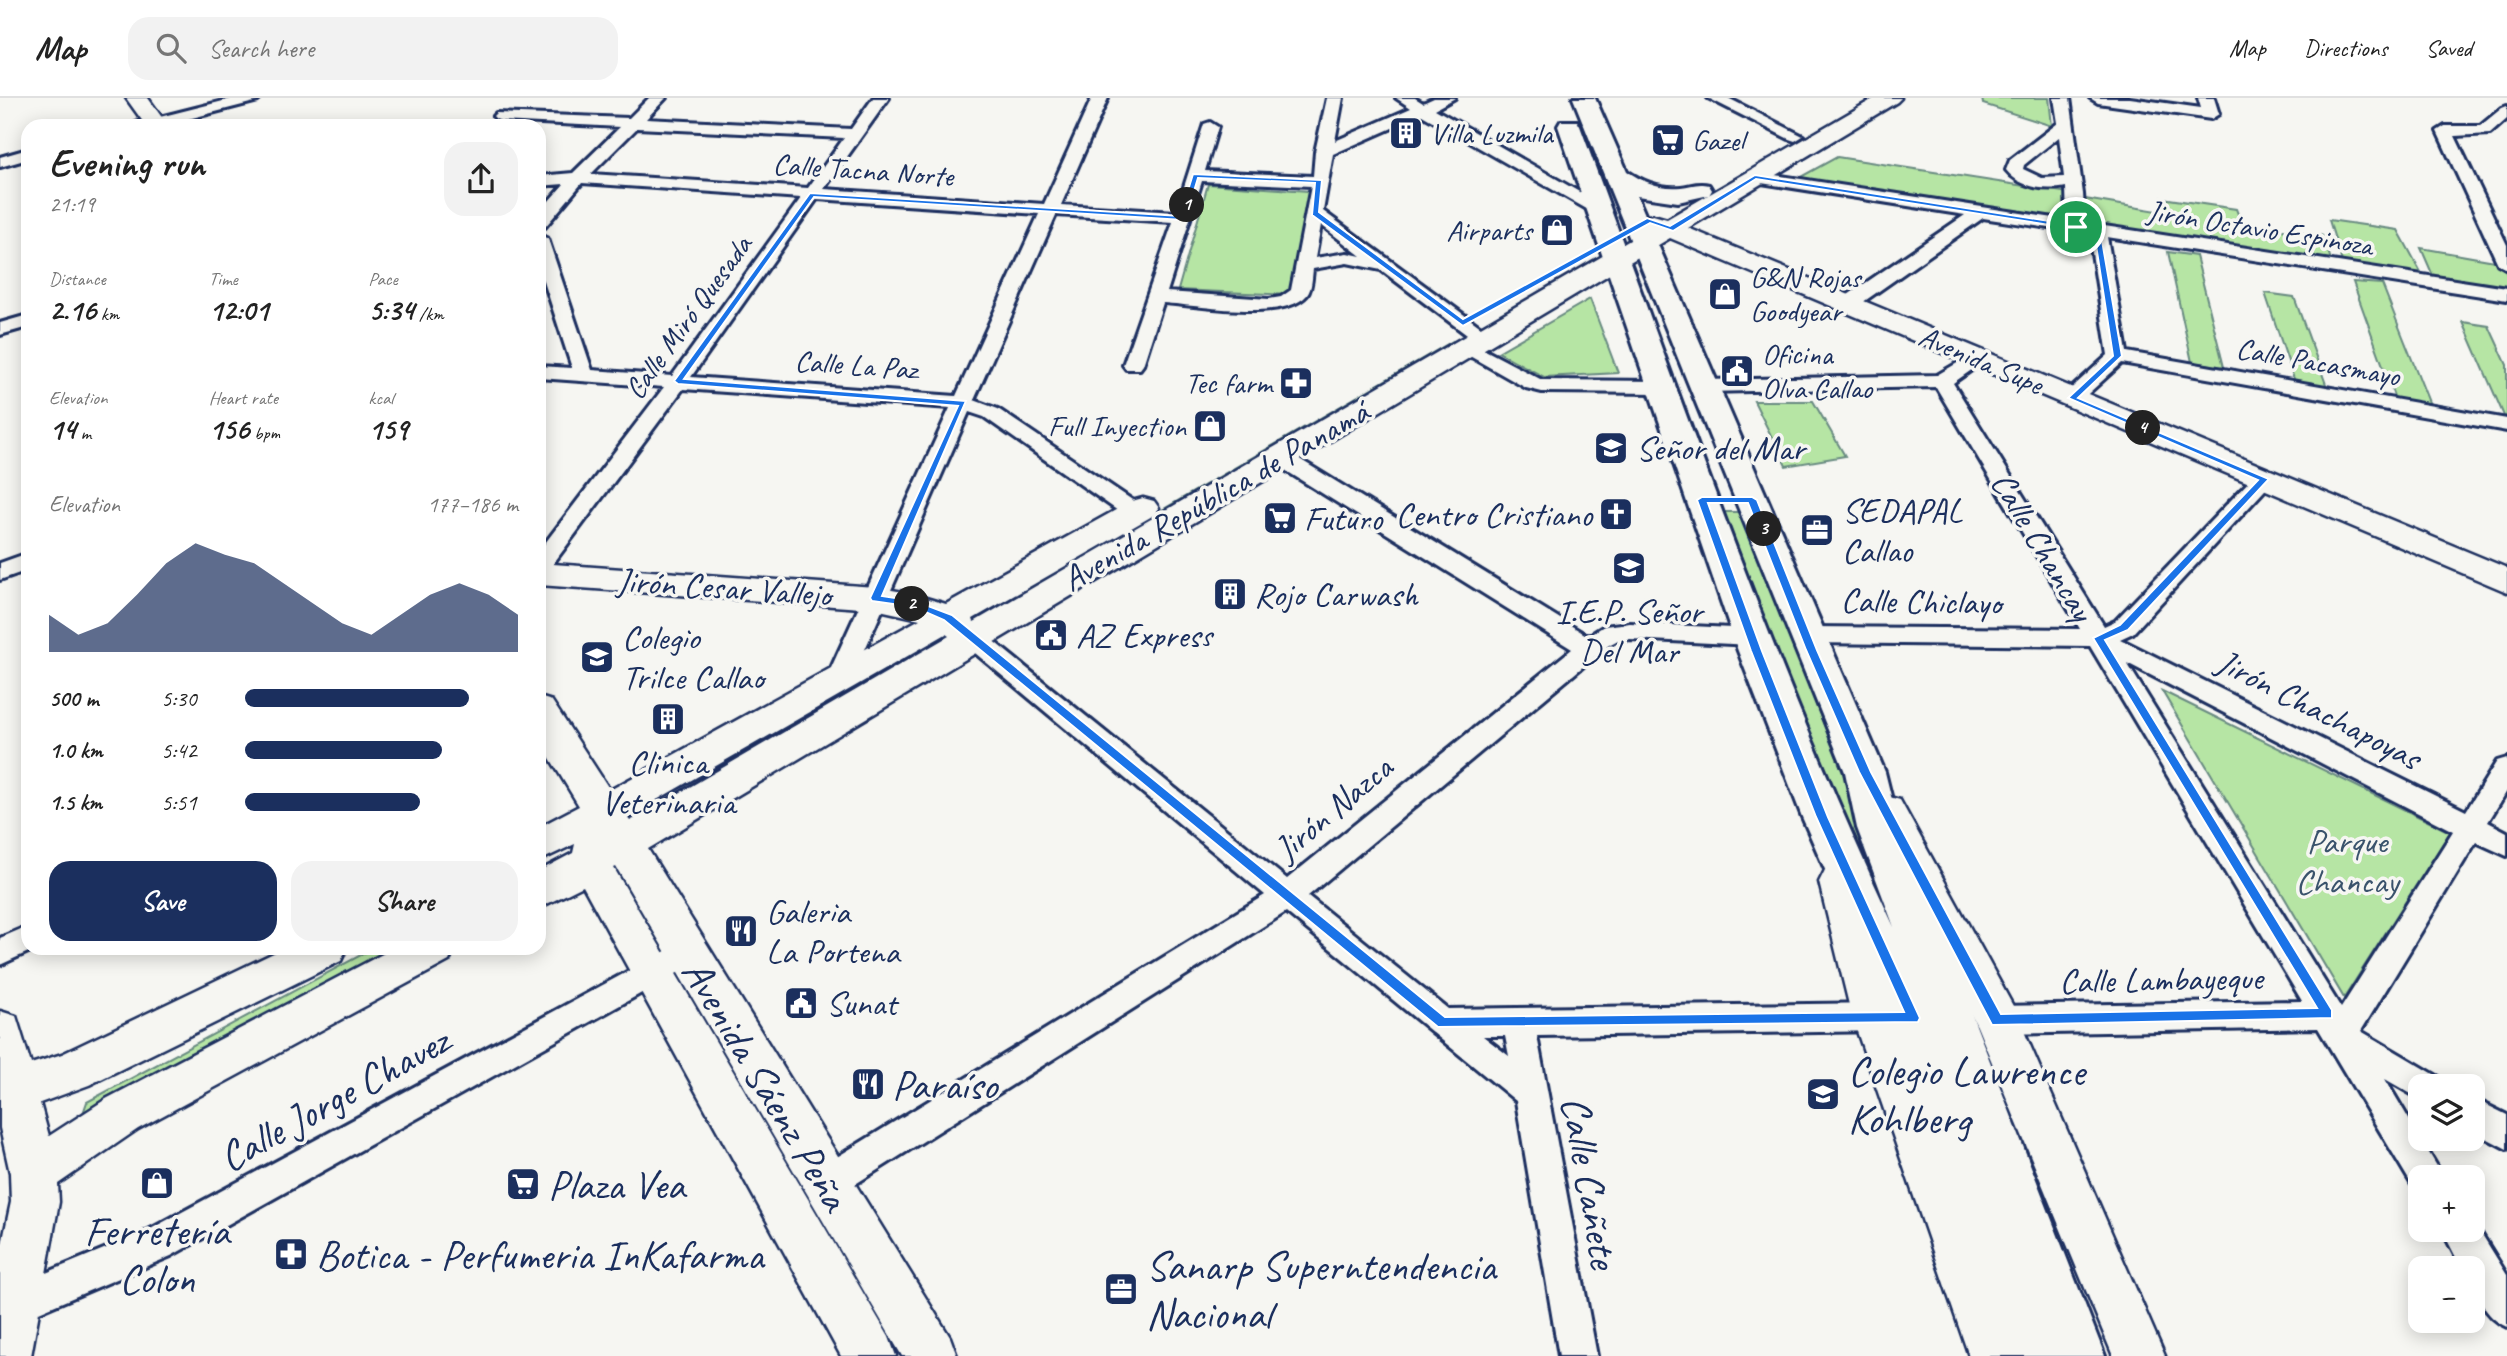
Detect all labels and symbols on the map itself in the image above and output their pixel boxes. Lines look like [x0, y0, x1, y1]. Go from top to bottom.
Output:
building icon: Villa Luzmila [1387, 114, 1425, 152]
place label: Villa Luzmila [1430, 114, 1555, 152]
supermarket icon: Gazel [1649, 121, 1687, 159]
place label: Gazel [1692, 121, 1749, 159]
street label: Calle Tacna Norte [772, 145, 957, 195]
pin: 1 [1170, 188, 1204, 222]
street label: Jirón Octavio Espinoza [2143, 191, 2378, 265]
pin [2046, 197, 2106, 257]
place label: Airparts [1446, 211, 1535, 249]
shop icon: Airparts [1538, 211, 1576, 249]
street label: Calle Miró Quesada [616, 226, 761, 406]
place label: G&N Rojas Goodyear [1750, 258, 1863, 330]
shop icon: G&N Rojas Goodyear [1706, 275, 1744, 313]
street label: Avenida Supe [1913, 317, 2051, 404]
street label: Calle Pacasmayo [2233, 329, 2404, 395]
place label: Oficina Olva Callao [1762, 335, 1873, 407]
street label: Calle La Paz [794, 342, 922, 388]
public building icon: Oficina Olva Callao [1718, 352, 1756, 390]
place label: Tec farm [1185, 364, 1274, 402]
pharmacy icon: Tec farm [1277, 364, 1315, 402]
street label: Avenida República de Panamá [1054, 387, 1380, 602]
place label: Full Inyection [1048, 407, 1187, 445]
shop icon: Full Inyection [1191, 407, 1229, 445]
pin: 4 [2126, 410, 2160, 446]
place label: Señor del Mar [1636, 426, 1808, 471]
school or university icon: Señor del Mar [1592, 429, 1630, 467]
street label: Calle Chancay [1981, 464, 2106, 632]
place label: SEDAPAL Callao [1842, 488, 1963, 573]
place label: Centro Cristiano [1395, 492, 1594, 537]
church icon: Centro Cristiano [1597, 495, 1635, 533]
place label: Futuro [1304, 496, 1384, 541]
supermarket icon: Futuro [1261, 499, 1299, 537]
office icon: SEDAPAL Callao [1798, 511, 1836, 549]
pin: 3 [1746, 512, 1782, 546]
school or university icon: I.E.P. Señor Del Mar [1610, 549, 1648, 587]
street label: Jirón Cesar Vallejo [613, 557, 836, 618]
place label: Rojo Carwash [1254, 572, 1420, 617]
building icon: Rojo Carwash [1211, 575, 1249, 613]
street label: Calle Chiclayo [1840, 578, 2005, 625]
pin: 2 [894, 587, 930, 622]
place label: I.E.P. Señor Del Mar [1556, 589, 1706, 674]
place label: AZ Express [1076, 613, 1215, 658]
place label: Colegio Trilce Callao [622, 615, 767, 700]
public building icon: AZ Express [1032, 616, 1070, 654]
school or university icon: Colegio Trilce Callao [578, 638, 616, 676]
street label: Jirón Chachapoyas [2208, 638, 2431, 781]
building icon: Clinica Veterinaria [649, 700, 687, 738]
place label: Clinica Veterinaria [601, 740, 738, 825]
street label: Jirón Nazca [1263, 745, 1403, 872]
park label: Parque Chancay [2296, 819, 2401, 904]
place label: Galeria La Portena [766, 889, 902, 974]
restaurant icon: Galeria La Portena [722, 912, 760, 950]
street label: Avenida Sáenz Peña [670, 949, 863, 1222]
street label: Calle Lambayeque [2059, 955, 2266, 1004]
place label: Sunat [826, 981, 900, 1026]
public building icon: Sunat [782, 984, 820, 1022]
street label: Calle Jorge Chavez [210, 1012, 462, 1184]
place label: Colegio Lawrence Kohlberg [1848, 1045, 2088, 1146]
place label: Paraíso [892, 1059, 999, 1112]
restaurant icon: Paraíso [849, 1065, 887, 1103]
school or university icon: Colegio Lawrence Kohlberg [1804, 1075, 1842, 1113]
street label: Calle Cañete [1548, 1092, 1631, 1275]
place label: Plaza Vea [548, 1159, 688, 1212]
shop icon: Ferretería Colon [138, 1164, 176, 1202]
supermarket icon: Plaza Vea [504, 1165, 542, 1203]
place label: Ferretería Colon [85, 1205, 232, 1306]
place label: Botica - Perfumeria InKafarma [316, 1229, 767, 1282]
pharmacy icon: Botica - Perfumeria InKafarma [272, 1235, 310, 1273]
place label: Sanarp Superntendencia Nacional [1146, 1240, 1499, 1341]
office icon: Sanarp Superntendencia Nacional [1102, 1270, 1140, 1308]

